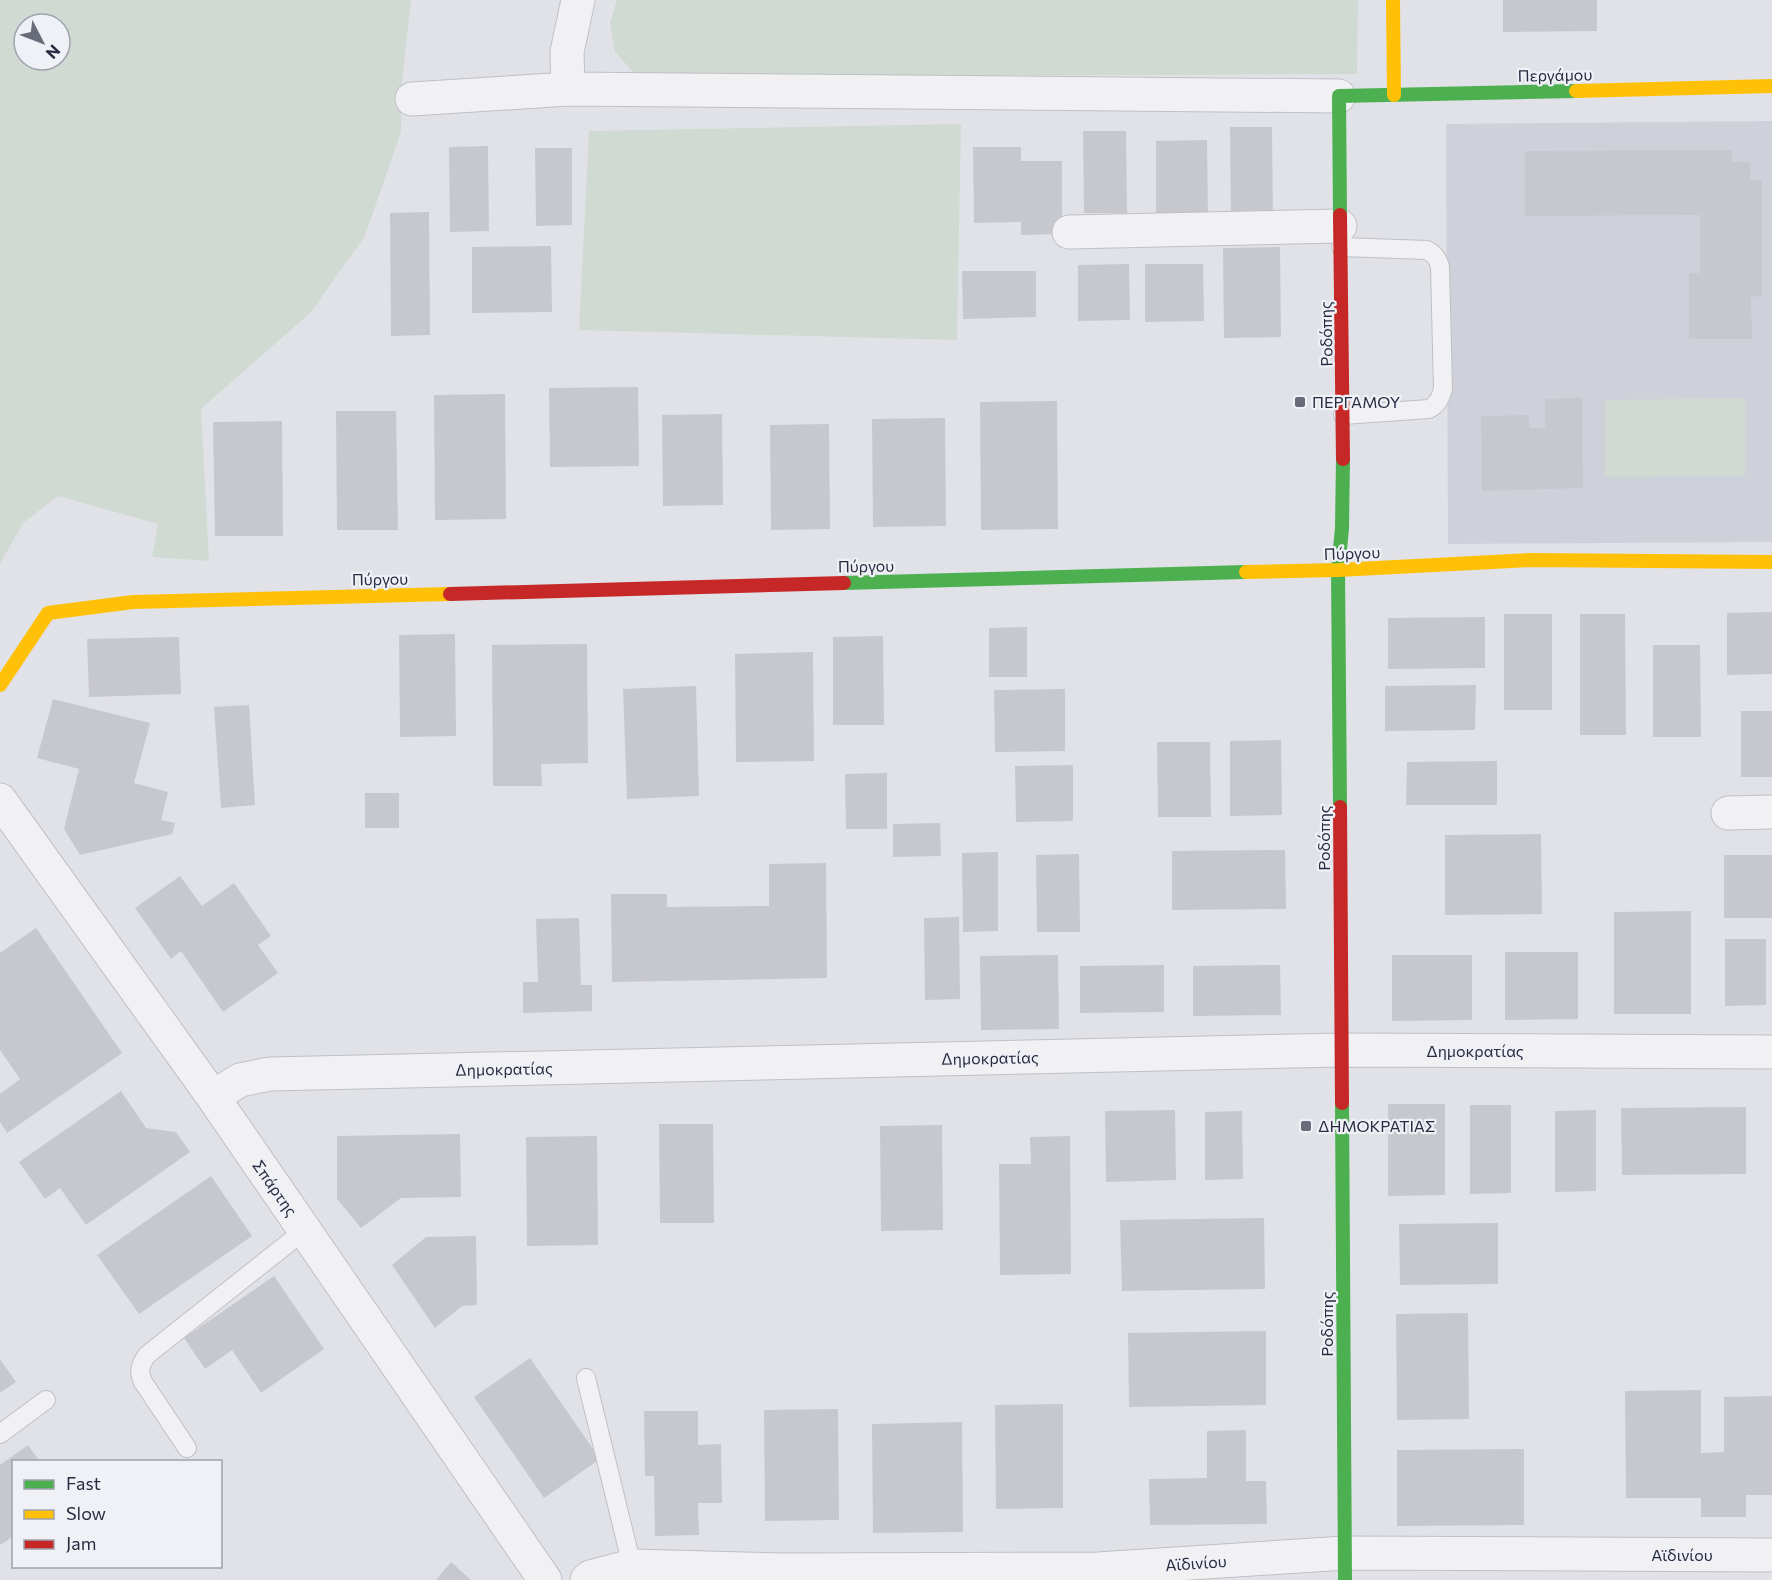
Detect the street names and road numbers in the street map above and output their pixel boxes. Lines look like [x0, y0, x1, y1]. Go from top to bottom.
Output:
street label: Περγάμου [1518, 64, 1592, 85]
street label: Ροδόπης [1315, 301, 1336, 367]
street label: Πύργου [1323, 542, 1381, 563]
street label: Πύργου [838, 556, 894, 575]
street label: Πύργου [352, 569, 408, 588]
street label: Ροδόπης [1314, 805, 1333, 871]
street label: Δημοκρατίας [1426, 1041, 1524, 1060]
street label: Δημοκρατίας [941, 1047, 1039, 1068]
street label: Δημοκρατίας [455, 1058, 553, 1079]
street label: Σπάρτης [249, 1156, 302, 1219]
street label: Ροδόπης [1317, 1291, 1336, 1357]
street label: Αϊδινίου [1651, 1545, 1713, 1564]
street label: Αϊδινίου [1165, 1551, 1227, 1574]

